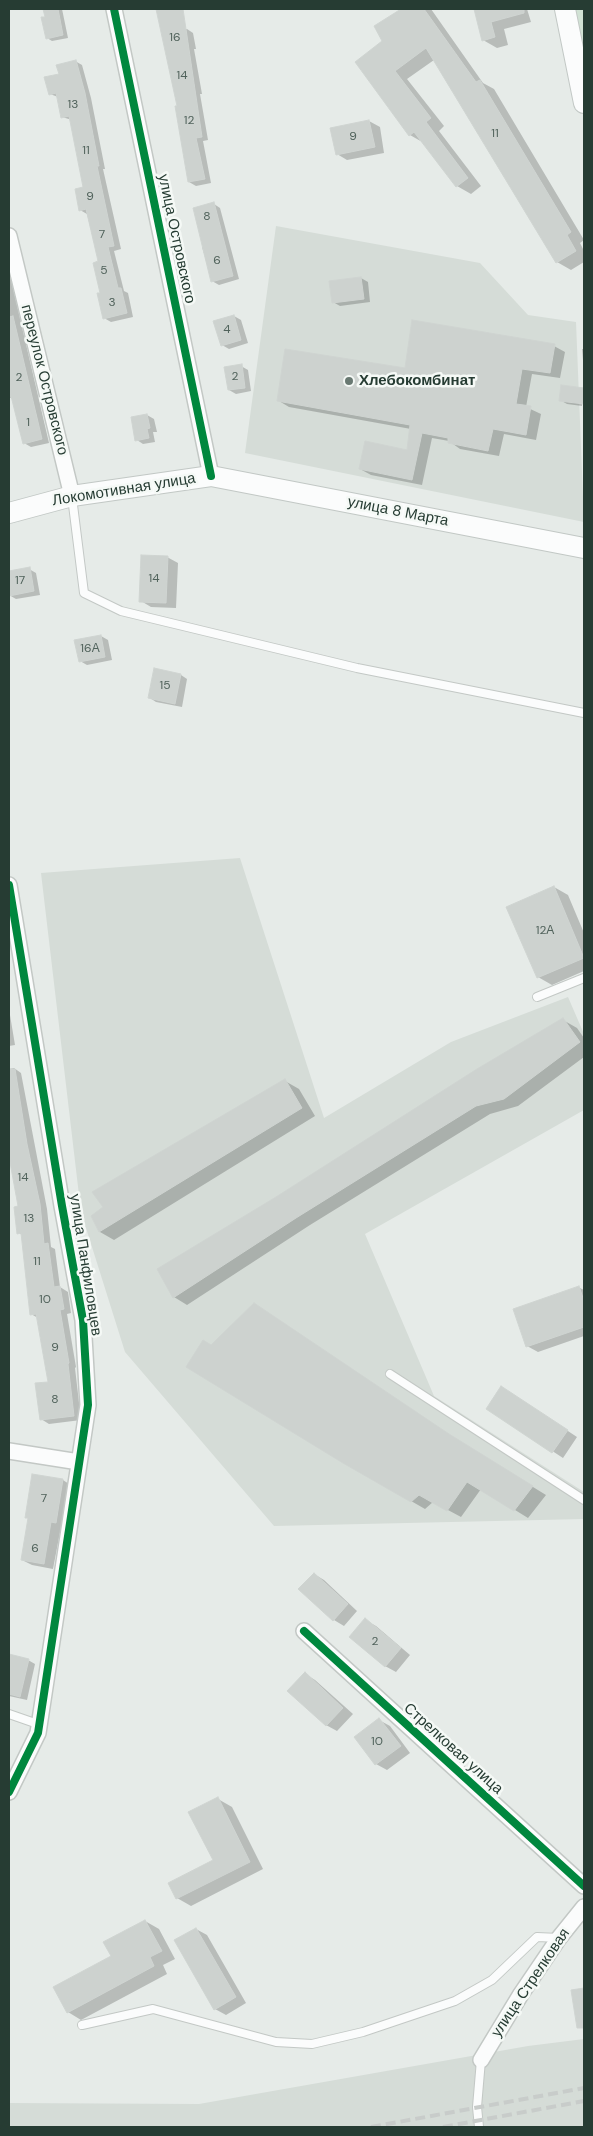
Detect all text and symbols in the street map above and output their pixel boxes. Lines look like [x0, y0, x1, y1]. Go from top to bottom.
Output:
house number: 16 [169, 31, 181, 45]
house number: 14 [176, 69, 188, 83]
house number: 13 [68, 98, 78, 112]
house number: 12 [184, 114, 194, 128]
house number: 11 [491, 127, 499, 141]
house number: 9 [349, 130, 357, 144]
house number: 11 [82, 144, 90, 158]
street label: улица Островского [153, 173, 199, 305]
house number: 9 [86, 190, 94, 204]
house number: 8 [203, 210, 211, 224]
house number: 7 [99, 228, 105, 242]
house number: 6 [213, 254, 221, 268]
house number: 5 [100, 264, 108, 278]
house number: 3 [108, 296, 116, 310]
street label: переулок Островского [17, 303, 71, 457]
house number: 4 [223, 323, 231, 337]
house number: 2 [232, 370, 238, 384]
house number: 2 [16, 371, 22, 385]
place label: Хлебокомбинат [359, 372, 475, 390]
marker: Хлебокомбинат [343, 375, 355, 387]
house number: 1 [26, 416, 30, 430]
street label: Локомотивная улица [51, 470, 197, 510]
street label: улица 8 Марта [346, 493, 450, 531]
house number: 14 [148, 572, 160, 586]
house number: 17 [15, 574, 25, 588]
house number: 16А [80, 642, 100, 656]
house number: 15 [159, 679, 171, 693]
house number: 12А [536, 924, 554, 938]
house number: 14 [17, 1171, 29, 1185]
street label: улица Панфиловцев [65, 1193, 105, 1337]
house number: 13 [24, 1212, 34, 1226]
house number: 11 [33, 1255, 41, 1269]
house number: 10 [39, 1293, 51, 1307]
house number: 9 [51, 1341, 59, 1355]
house number: 8 [51, 1393, 59, 1407]
house number: 7 [41, 1492, 47, 1506]
house number: 6 [31, 1542, 39, 1556]
house number: 2 [372, 1635, 378, 1649]
street label: Стрелковая улица [400, 1700, 506, 1798]
house number: 10 [371, 1735, 383, 1749]
street label: улица Стрелковая [488, 1925, 574, 2041]

